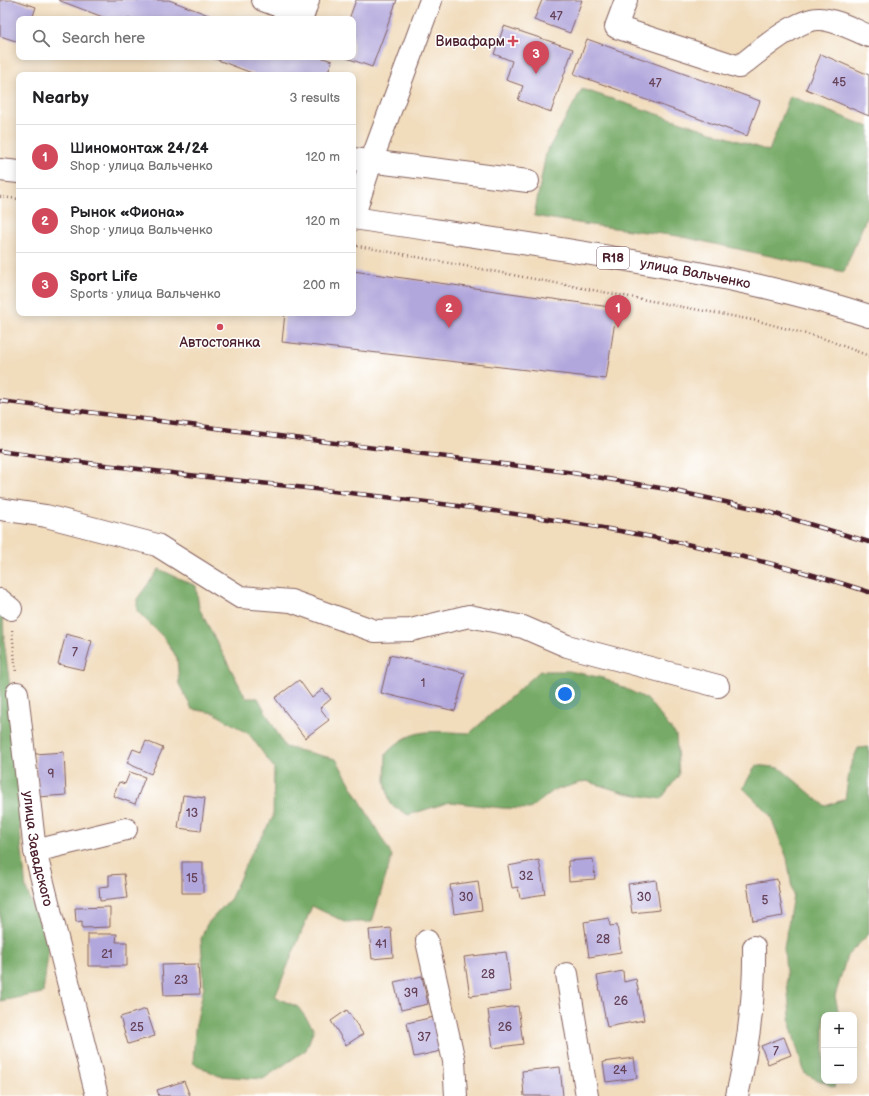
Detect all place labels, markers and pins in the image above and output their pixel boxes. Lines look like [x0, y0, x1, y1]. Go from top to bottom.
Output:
place label: Вивафарм [436, 33, 505, 50]
marker: Вивафарм [508, 36, 518, 46]
pin: 3 [523, 41, 549, 74]
pin: 2 [436, 295, 462, 328]
pin: 1 [605, 295, 631, 328]
marker: Автостоянка [215, 322, 225, 332]
place label: Автостоянка [179, 334, 261, 351]

